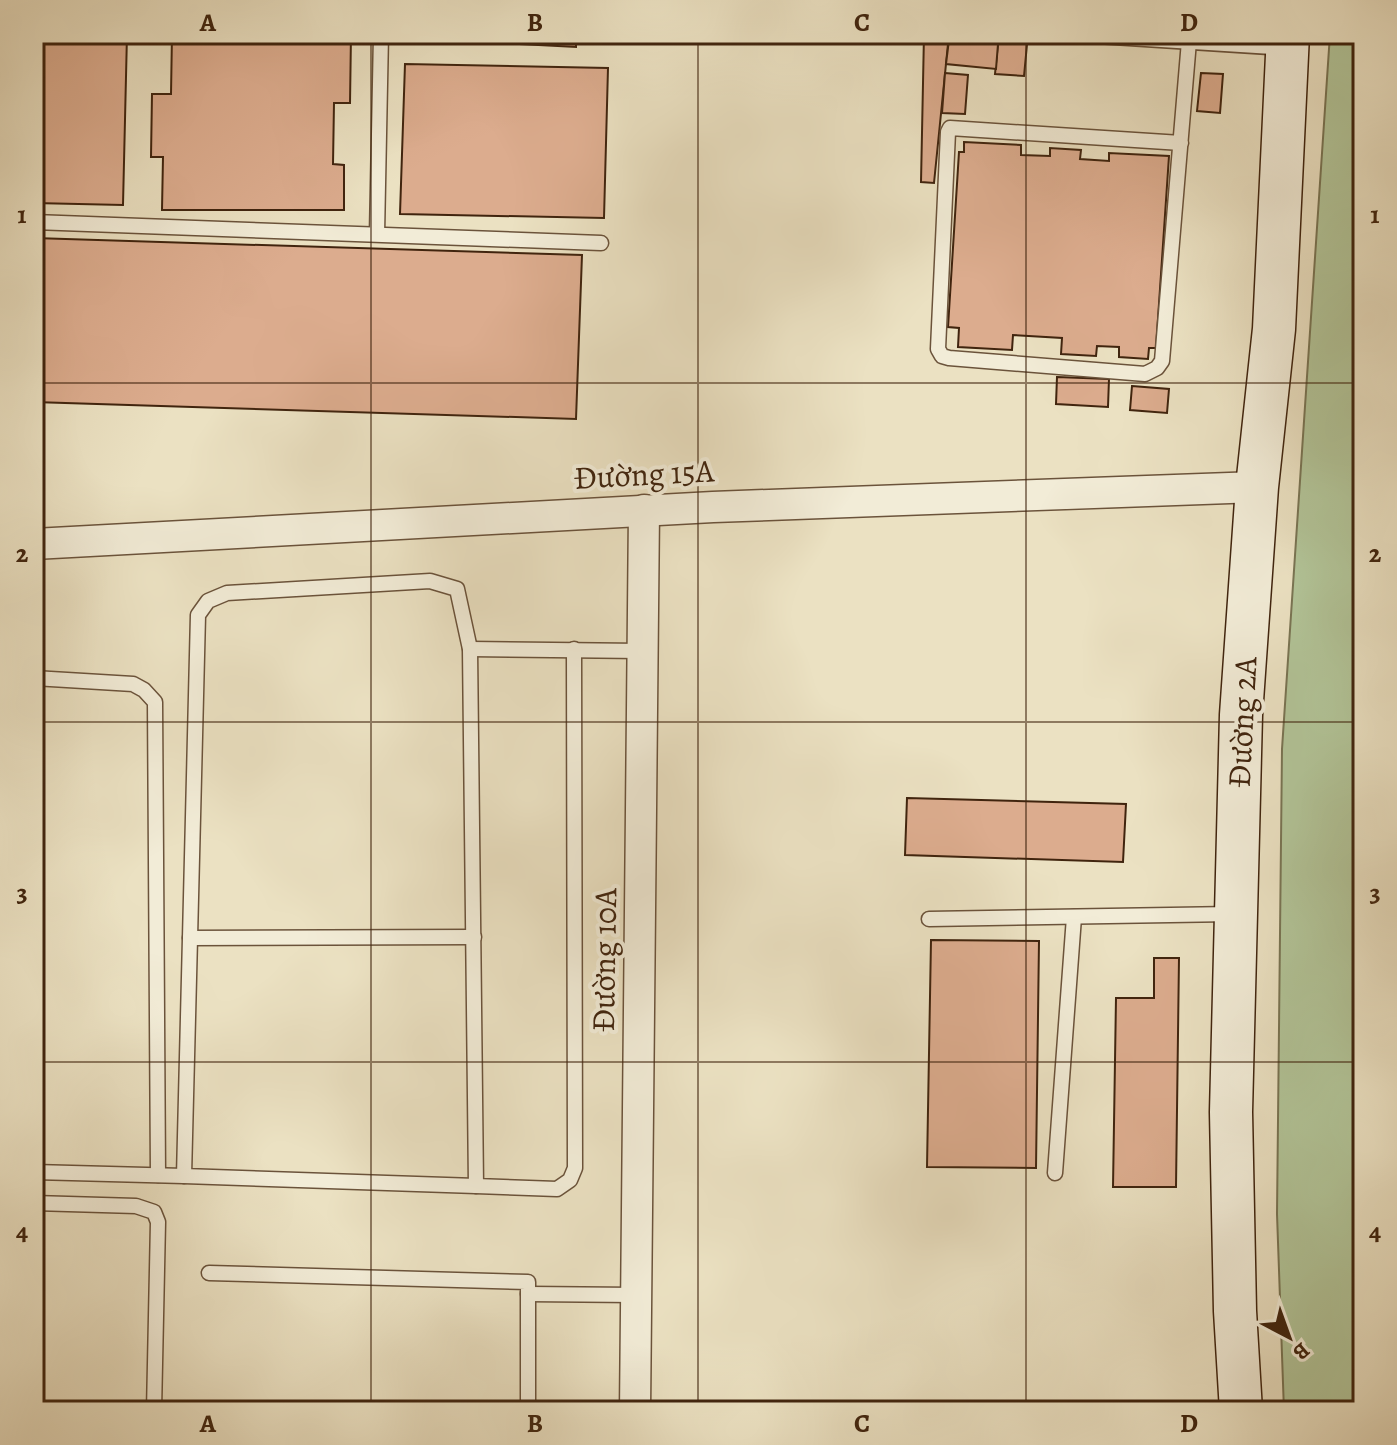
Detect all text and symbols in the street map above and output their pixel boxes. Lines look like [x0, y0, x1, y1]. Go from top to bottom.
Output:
text: A [199, 5, 217, 40]
text: B [527, 5, 543, 40]
text: C [854, 5, 870, 40]
text: D [1180, 5, 1198, 40]
text: 1 [17, 197, 27, 232]
text: 1 [1370, 197, 1380, 232]
street label: Đường 15A [573, 448, 717, 500]
text: 2 [16, 536, 29, 571]
text: 2 [1369, 536, 1382, 571]
street label: Đường 2A [1217, 654, 1267, 788]
text: 3 [16, 875, 28, 910]
text: 3 [1369, 875, 1381, 910]
street label: Đường 10A [581, 887, 627, 1032]
text: 4 [16, 1214, 28, 1249]
text: 4 [1369, 1214, 1381, 1249]
north arrow [1249, 1297, 1329, 1377]
text: B [1286, 1335, 1317, 1367]
text: A [199, 1406, 217, 1441]
text: B [527, 1406, 543, 1441]
text: C [854, 1406, 870, 1441]
text: D [1180, 1406, 1198, 1441]

